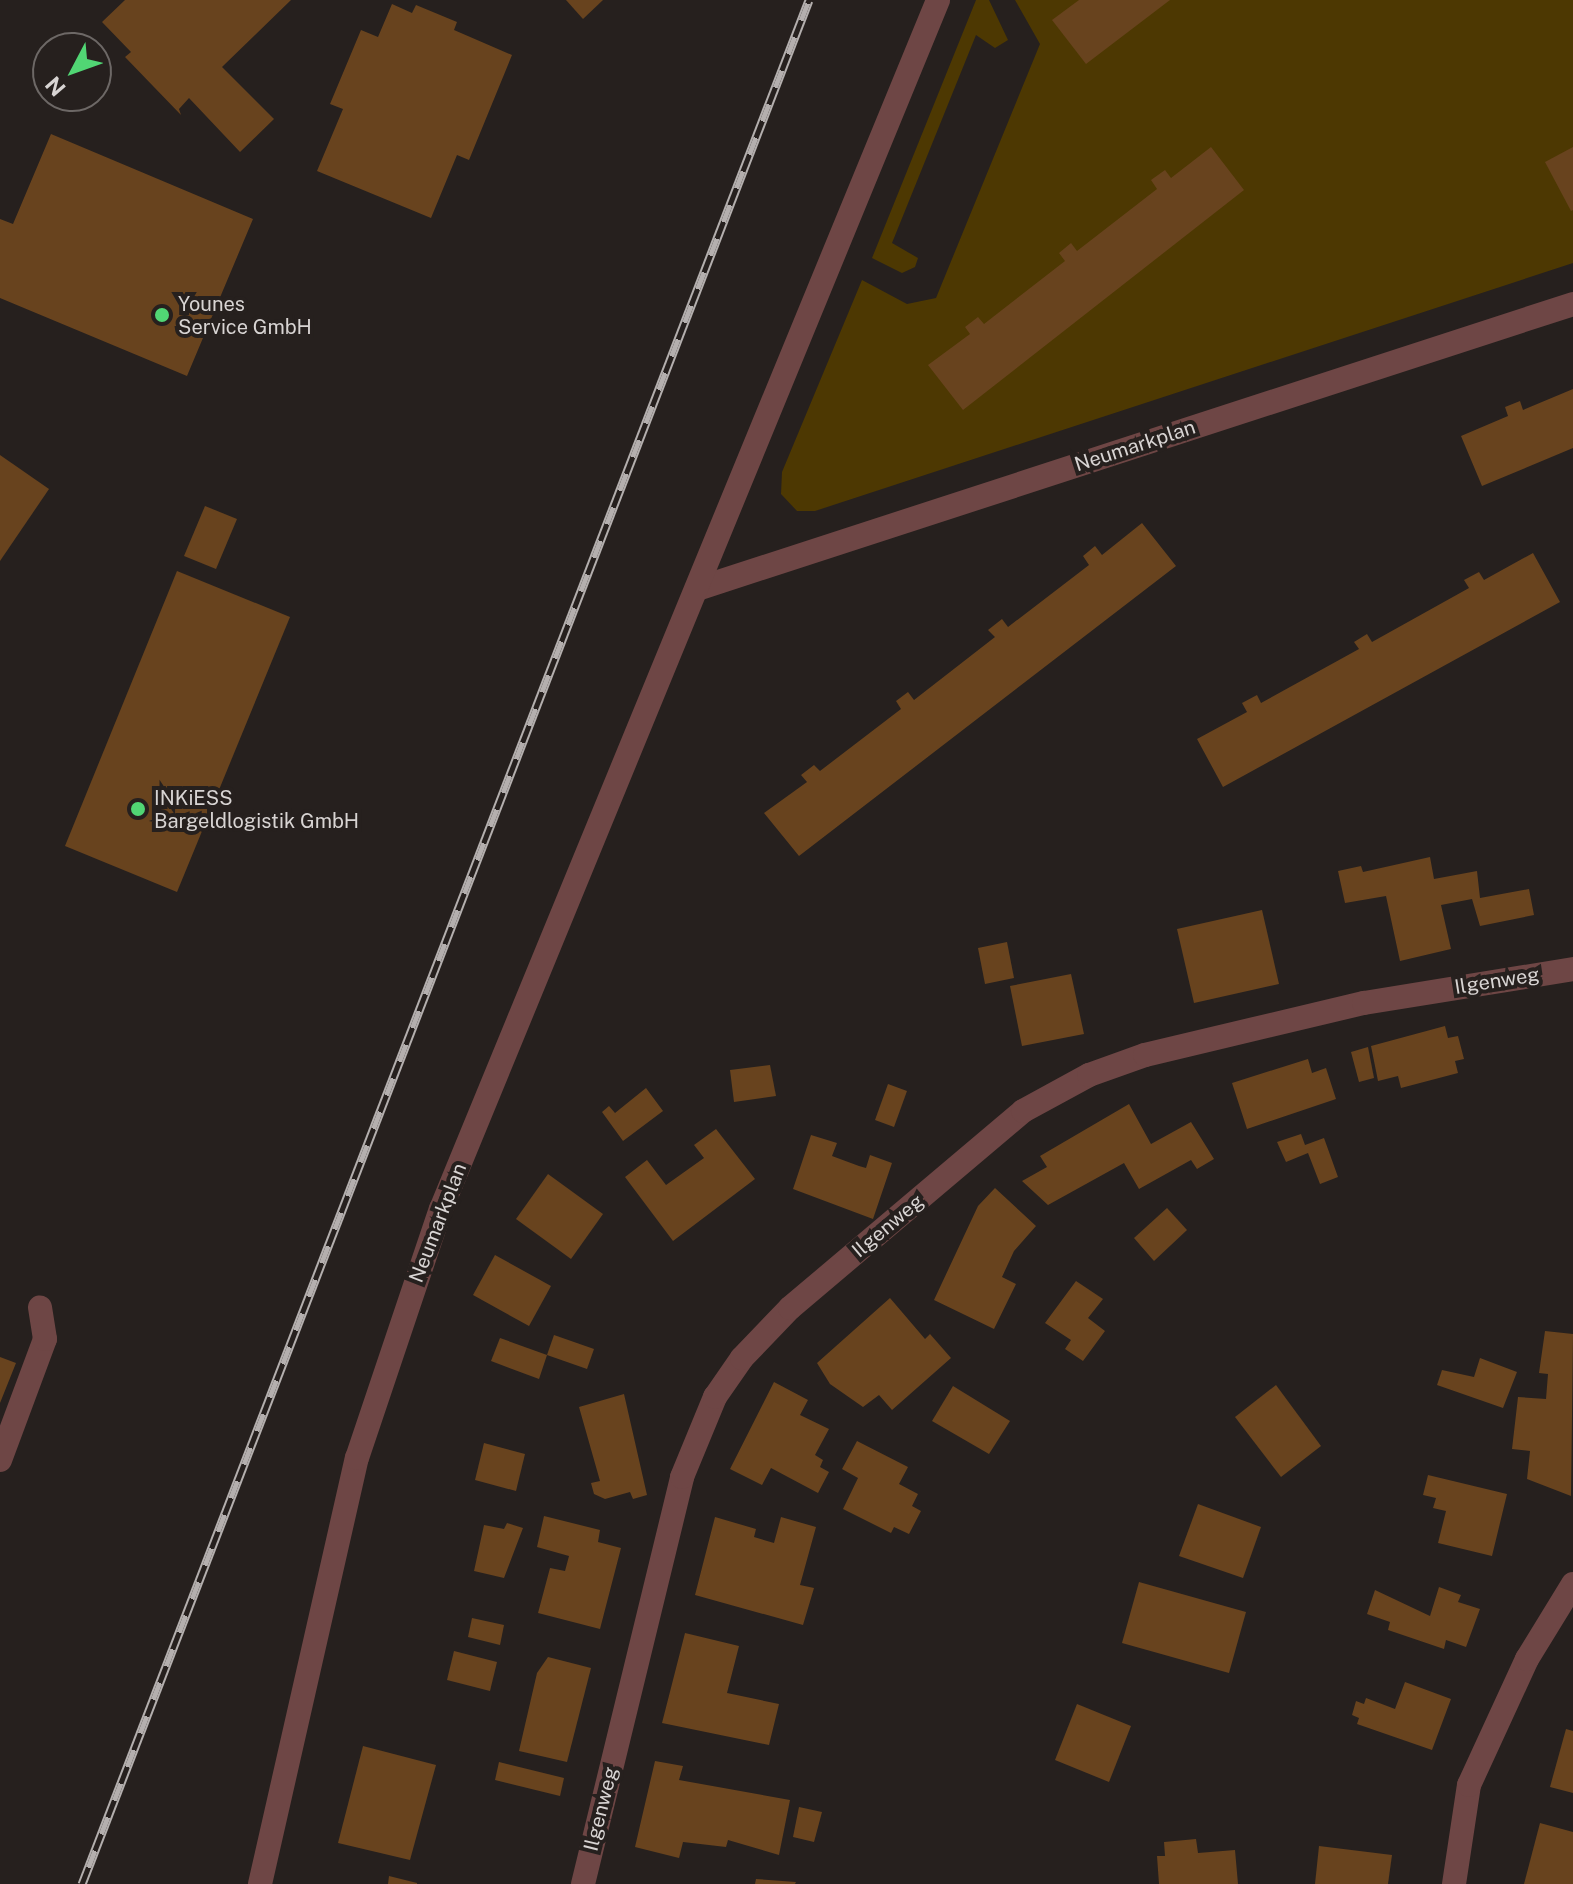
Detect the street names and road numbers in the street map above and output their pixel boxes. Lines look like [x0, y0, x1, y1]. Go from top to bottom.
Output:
street label: Neumarkplan [1071, 415, 1199, 477]
street label: Ilgenweg [1453, 962, 1541, 1000]
street label: Neumarkplan [404, 1160, 472, 1286]
street label: Ilgenweg [847, 1189, 929, 1263]
street label: Ilgenweg [579, 1765, 623, 1853]

